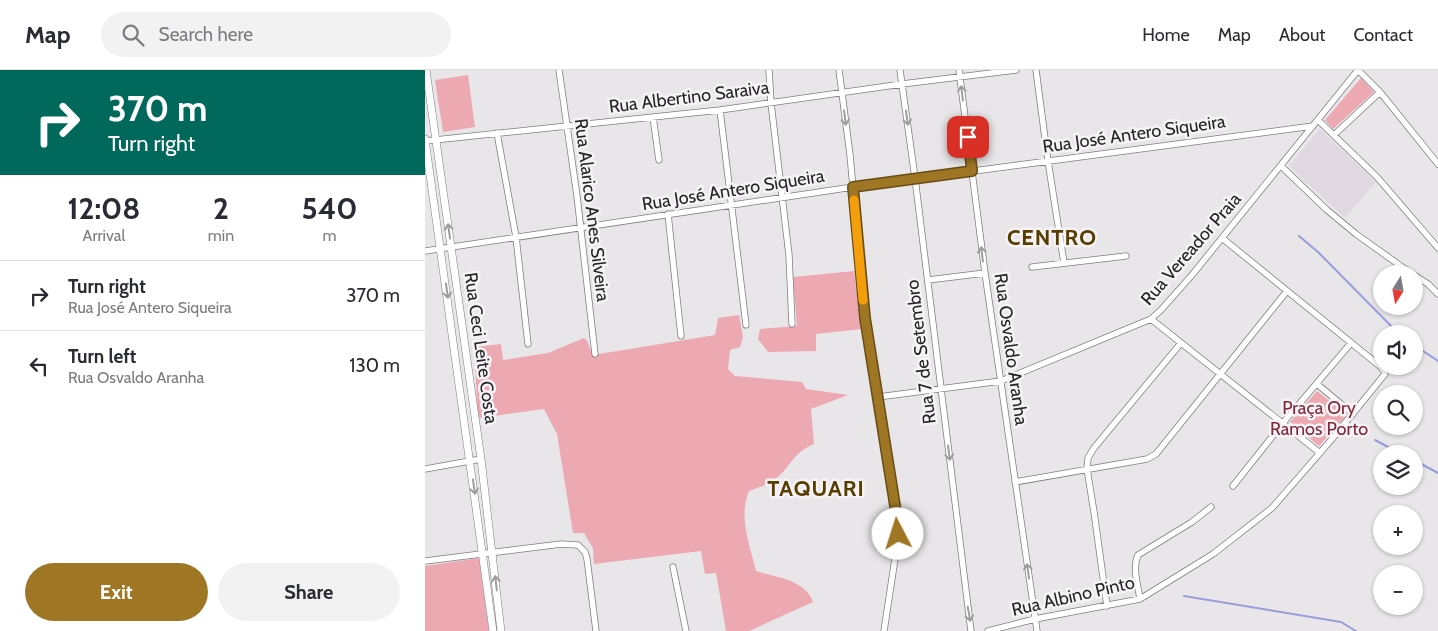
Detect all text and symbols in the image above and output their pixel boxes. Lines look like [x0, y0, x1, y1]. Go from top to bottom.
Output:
search box [101, 12, 451, 57]
text: Map [25, 20, 71, 49]
icon: search [119, 21, 147, 49]
text: Search here [159, 23, 253, 46]
text: Home [1142, 24, 1190, 46]
text: Map [1218, 24, 1251, 46]
text: About [1279, 24, 1325, 46]
text: Contact [1353, 24, 1413, 46]
street label: Rua Albertino Saraiva [608, 76, 771, 118]
one-way arrow [957, 85, 967, 101]
text: 370 m [108, 87, 207, 130]
icon: right [25, 90, 90, 155]
one-way arrow [840, 110, 850, 126]
one-way arrow [902, 110, 912, 126]
street label: Rua José Antero Siqueira [1041, 110, 1227, 158]
pin [947, 116, 989, 158]
street label: Rua Alarico Anes Silveira [570, 117, 614, 303]
icon: arrive [954, 123, 982, 151]
text: Turn right [108, 130, 195, 157]
street label: Rua José Antero Siqueira [640, 165, 826, 215]
street label: Rua Vereador Praia [1136, 188, 1246, 310]
text: 12:08 [67, 190, 140, 227]
text: 2 [213, 190, 229, 227]
text: 540 [302, 190, 358, 227]
one-way arrow [444, 223, 454, 239]
district label: CENTRO [1007, 224, 1097, 251]
text: Arrival [83, 226, 125, 245]
text: min [208, 226, 234, 245]
text: m [323, 226, 337, 245]
one-way arrow [977, 247, 987, 263]
north arrow [1373, 265, 1423, 315]
map controls [1373, 265, 1423, 615]
street label: Rua Ceci Leite Costa [459, 271, 503, 426]
street label: Rua Osvaldo Aranha [989, 272, 1033, 427]
text: Turn right [68, 275, 146, 298]
street label: Rua 7 de Setembro [901, 279, 941, 425]
icon: right [25, 282, 53, 310]
one-way arrow [442, 283, 452, 299]
text: 370 m [346, 284, 400, 307]
text: Rua José Antero Siqueira [68, 298, 232, 317]
button: sound [1373, 325, 1423, 375]
text: Turn left [68, 345, 136, 368]
icon: left [25, 352, 53, 380]
text: 130 m [349, 354, 400, 377]
text: Rua Osvaldo Aranha [68, 368, 204, 387]
button: search [1373, 385, 1423, 435]
park label: Praça Ory Ramos Porto [1270, 397, 1368, 440]
one-way arrow [944, 445, 954, 461]
button: layers [1373, 445, 1423, 495]
district label: TAQUARI [767, 475, 865, 502]
one-way arrow [469, 478, 479, 494]
button: + [1373, 505, 1423, 555]
position arrow [871, 507, 923, 559]
button: Exit [25, 563, 208, 621]
button: Share [218, 563, 400, 621]
one-way arrow [1022, 563, 1032, 579]
button: − [1373, 565, 1423, 615]
street label: Rua Albino Pinto [1009, 571, 1137, 621]
one-way arrow [491, 575, 501, 591]
one-way arrow [964, 606, 974, 622]

